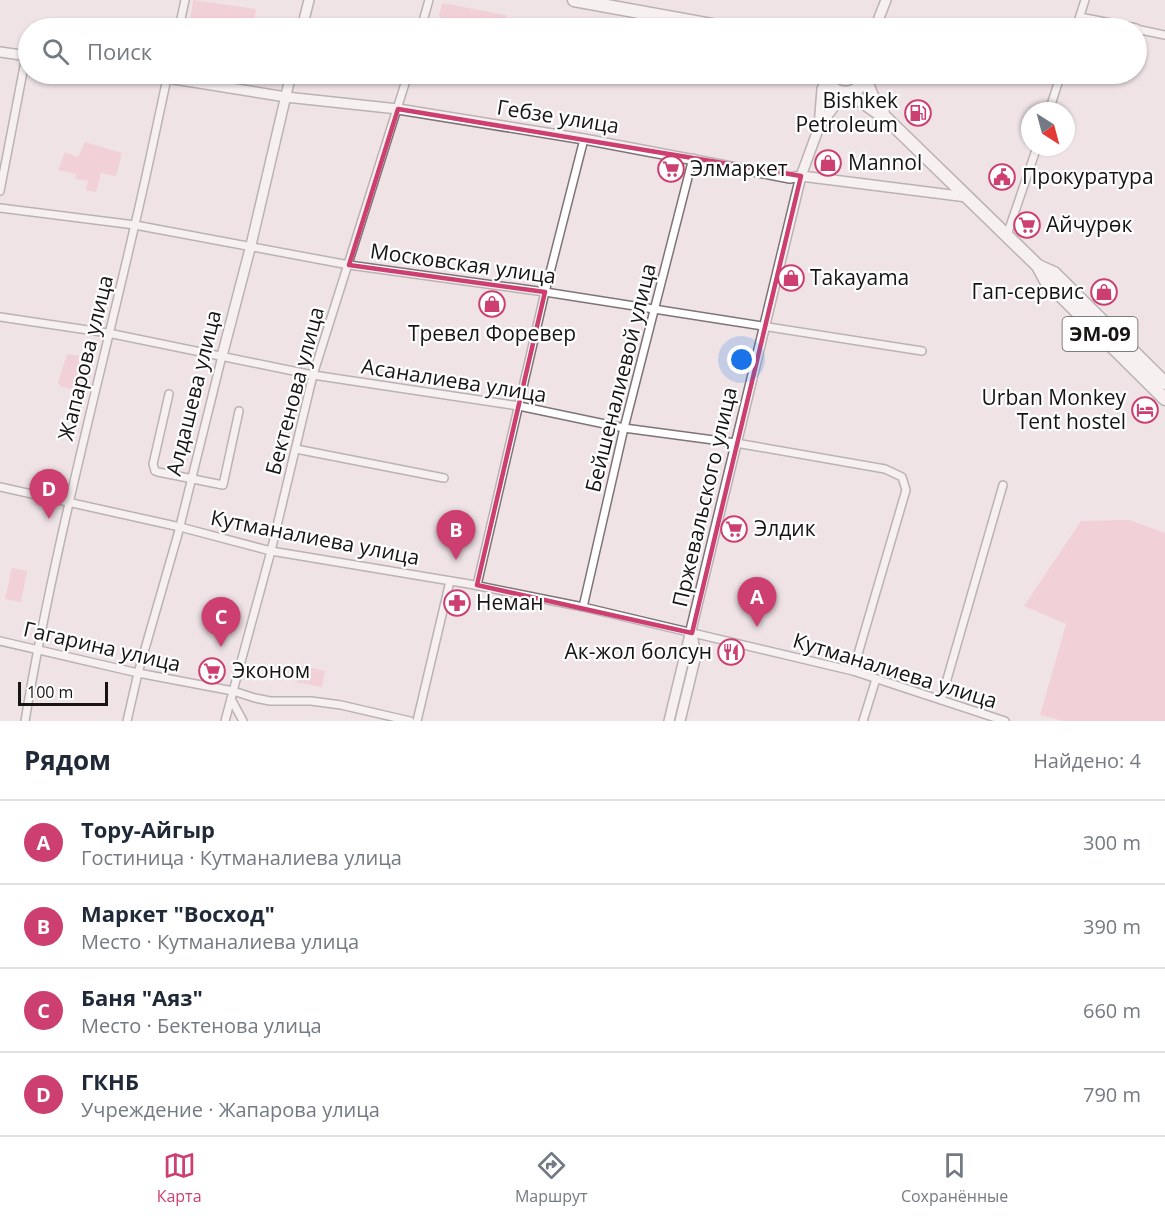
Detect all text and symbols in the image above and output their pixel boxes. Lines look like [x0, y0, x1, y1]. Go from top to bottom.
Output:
search box [18, 18, 1147, 84]
icon: search [39, 35, 72, 68]
text: Поиск [87, 36, 152, 66]
place label: Bishkek Petroleum [795, 86, 898, 138]
street label: Гебзе улица [495, 93, 621, 139]
fuel station icon: Bishkek Petroleum [903, 98, 933, 128]
north arrow [1021, 102, 1075, 156]
shop icon: Mannol [813, 148, 843, 178]
place label: Mannol [848, 148, 922, 176]
supermarket icon: Элмаркет [656, 154, 686, 184]
place label: Элмаркет [690, 154, 788, 182]
public building icon: Прокуратура [987, 162, 1017, 192]
place label: Прокуратура [1022, 162, 1154, 190]
supermarket icon: Айчурөк [1012, 210, 1042, 240]
place label: Айчурөк [1046, 210, 1132, 238]
street label: Московская улица [368, 236, 558, 290]
street label: Бейшеналиевой улица [578, 260, 662, 495]
shop icon: Takayama [776, 263, 806, 293]
place label: Takayama [810, 263, 909, 291]
street label: Жапарова улица [51, 272, 119, 443]
place label: Гап-сервис [971, 277, 1084, 305]
shop icon: Гап-сервис [1089, 277, 1119, 307]
shop icon: Тревел Форевер [477, 289, 507, 319]
street label: Бектенова улица [258, 304, 330, 478]
street label: Алдашева улица [159, 307, 227, 478]
road number: ЭМ-09 [1062, 317, 1138, 351]
place label: Тревел Форевер [408, 319, 576, 347]
your location [727, 345, 756, 374]
street label: Асаналиева улица [360, 352, 549, 408]
place label: Urban Monkey Tent hostel [982, 383, 1126, 435]
street label: Пржевальского улица [665, 384, 743, 609]
hotel icon: Urban Monkey Tent hostel [1130, 395, 1160, 425]
pin: D [29, 470, 68, 519]
street label: Кутманалиева улица [208, 503, 422, 571]
pin: B [436, 510, 476, 560]
supermarket icon: Элдик [719, 514, 749, 544]
place label: Элдик [754, 514, 816, 542]
pin: A [738, 578, 777, 627]
pharmacy icon: Неман [442, 588, 472, 618]
place label: Неман [476, 588, 544, 616]
pin: C [202, 598, 240, 647]
street label: Гагарина улица [21, 614, 184, 678]
street label: Кутманалиева улица [790, 626, 1001, 714]
place label: Ак-жол болсун [565, 637, 712, 665]
restaurant icon: Ак-жол болсун [716, 637, 746, 667]
supermarket icon: Эконом [197, 656, 227, 686]
place label: Эконом [232, 656, 310, 684]
scale bar [18, 679, 108, 706]
text: 100 m [27, 681, 73, 703]
text: Рядом [24, 742, 111, 778]
text: Найдено: 4 [1033, 747, 1141, 774]
text: Тору-Айгыр [81, 814, 215, 844]
text: A [37, 829, 50, 856]
text: 300 m [1083, 829, 1141, 856]
text: Гостиница · Кутманалиева улица [81, 844, 402, 871]
text: Маркет "Восход" [81, 898, 275, 928]
text: B [37, 913, 50, 940]
text: 390 m [1083, 913, 1141, 940]
text: Место · Кутманалиева улица [81, 928, 359, 955]
text: Баня "Аяз" [81, 982, 203, 1012]
text: C [37, 997, 50, 1024]
text: 660 m [1083, 997, 1141, 1024]
text: Место · Бектенова улица [81, 1012, 322, 1039]
text: ГКНБ [81, 1066, 139, 1096]
text: D [36, 1081, 51, 1108]
text: 790 m [1083, 1081, 1141, 1108]
text: Учреждение · Жапарова улица [81, 1096, 380, 1123]
tab: Карта [157, 1149, 202, 1207]
tab: Маршрут [515, 1149, 588, 1207]
tab: Сохранённые [901, 1149, 1008, 1207]

